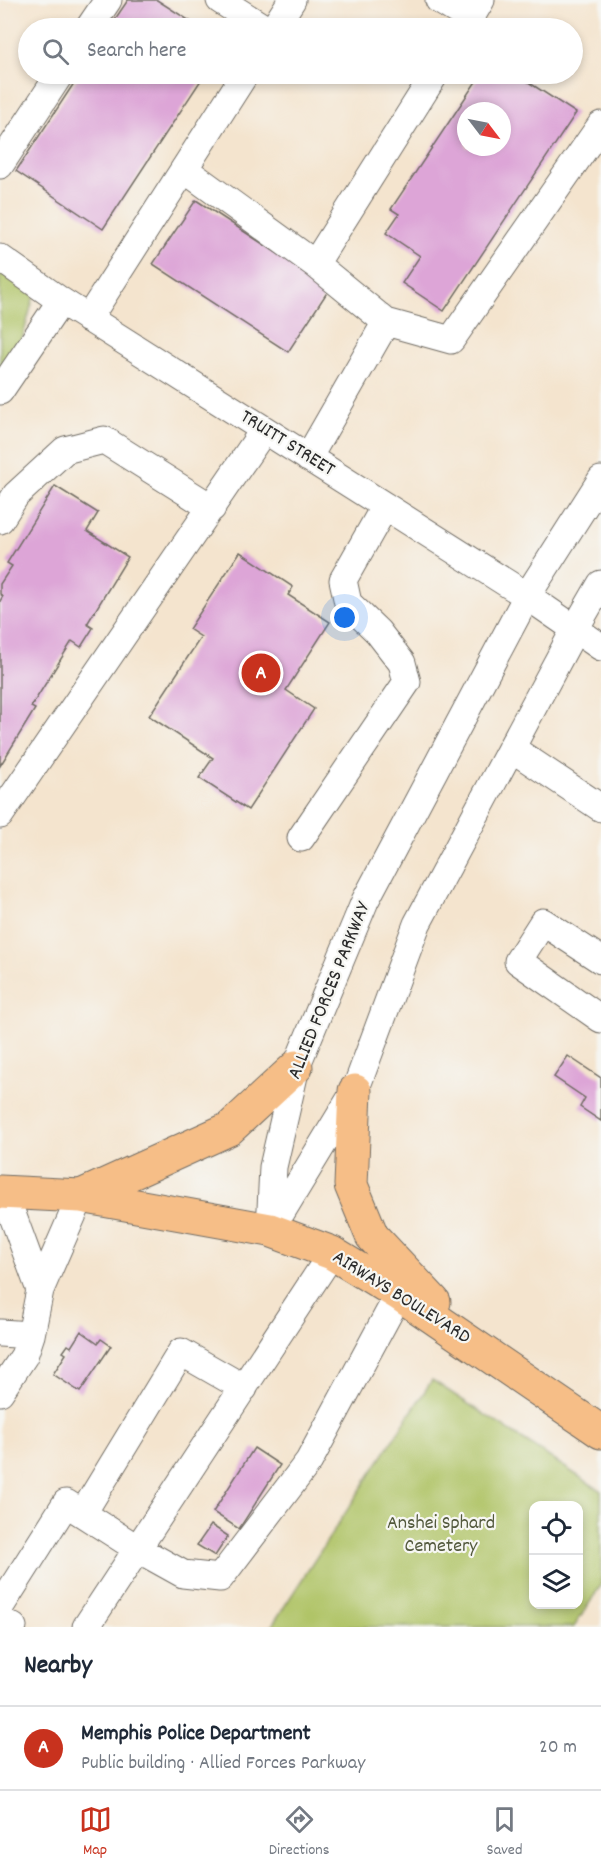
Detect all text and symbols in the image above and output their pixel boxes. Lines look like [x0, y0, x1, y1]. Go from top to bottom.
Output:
search box [18, 18, 583, 84]
icon: search [39, 35, 72, 68]
text: Search here [87, 36, 186, 67]
north arrow [457, 102, 511, 156]
street label: TRUITT STREET [234, 404, 340, 484]
your location [330, 603, 359, 632]
pin: A [242, 650, 280, 696]
street label: ALLIED FORCES PARKWAY [282, 898, 379, 1084]
street label: AIRWAYS BOULEVARD [326, 1244, 476, 1352]
map controls [529, 1501, 583, 1609]
button: locate [529, 1501, 583, 1555]
park label: Anshei Sphard Cemetery [387, 1510, 495, 1561]
button: layers [529, 1555, 583, 1609]
text: Nearby [24, 1648, 92, 1685]
text: Memphis Police Department [81, 1719, 311, 1750]
text: A [38, 1734, 49, 1762]
text: 20 m [539, 1734, 577, 1762]
text: Public building · Allied Forces Parkway [81, 1750, 365, 1778]
tab: Map [79, 1803, 112, 1862]
tab: Directions [269, 1803, 329, 1862]
tab: Saved [487, 1803, 522, 1862]

